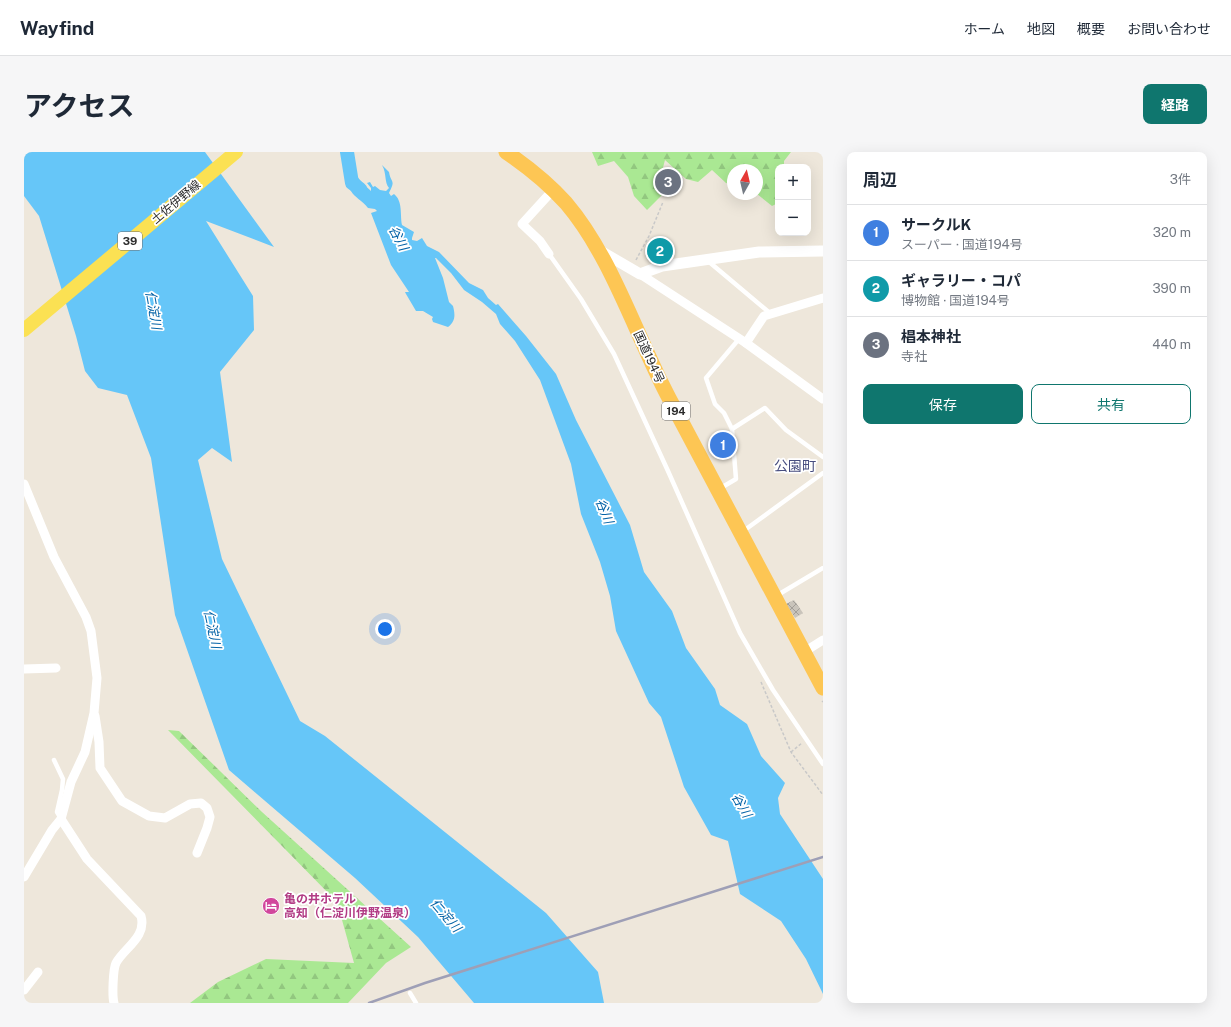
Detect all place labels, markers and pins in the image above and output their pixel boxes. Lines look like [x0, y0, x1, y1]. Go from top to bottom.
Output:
pin: 3 [655, 167, 681, 197]
pin: 2 [647, 236, 673, 266]
pin: 1 [710, 430, 736, 460]
place label: 亀の井ホテル 高知（仁淀川伊野温泉） [284, 892, 416, 920]
hotel icon: 亀の井ホテル 高知（仁淀川伊野温泉） [261, 896, 281, 916]

